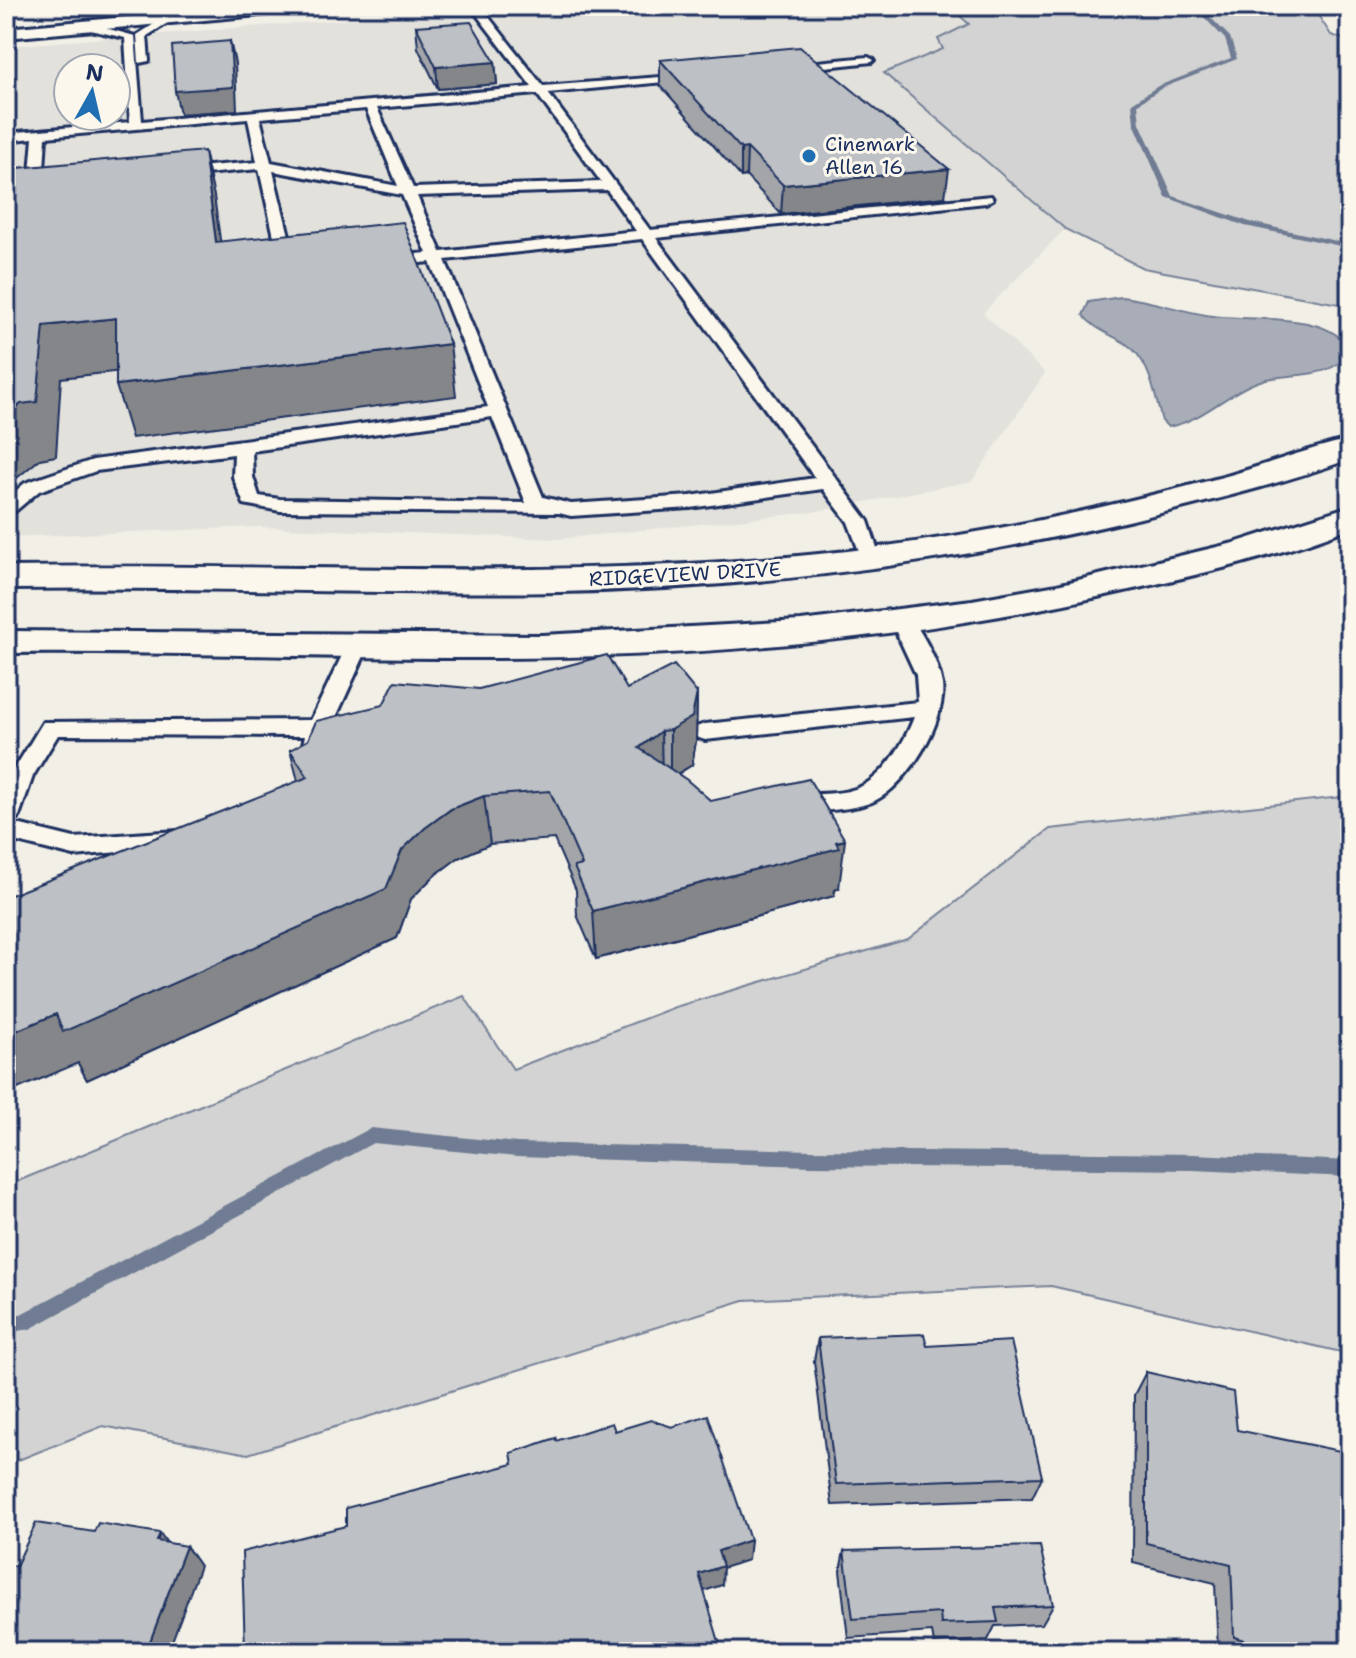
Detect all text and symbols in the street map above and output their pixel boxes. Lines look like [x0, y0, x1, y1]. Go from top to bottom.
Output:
north arrow [52, 52, 132, 132]
text: N [84, 57, 105, 88]
place label: Cinemark Allen 16 [825, 131, 915, 180]
marker: Cinemark Allen 16 [800, 147, 818, 165]
street label: RIDGEVIEW DRIVE [588, 556, 782, 592]

